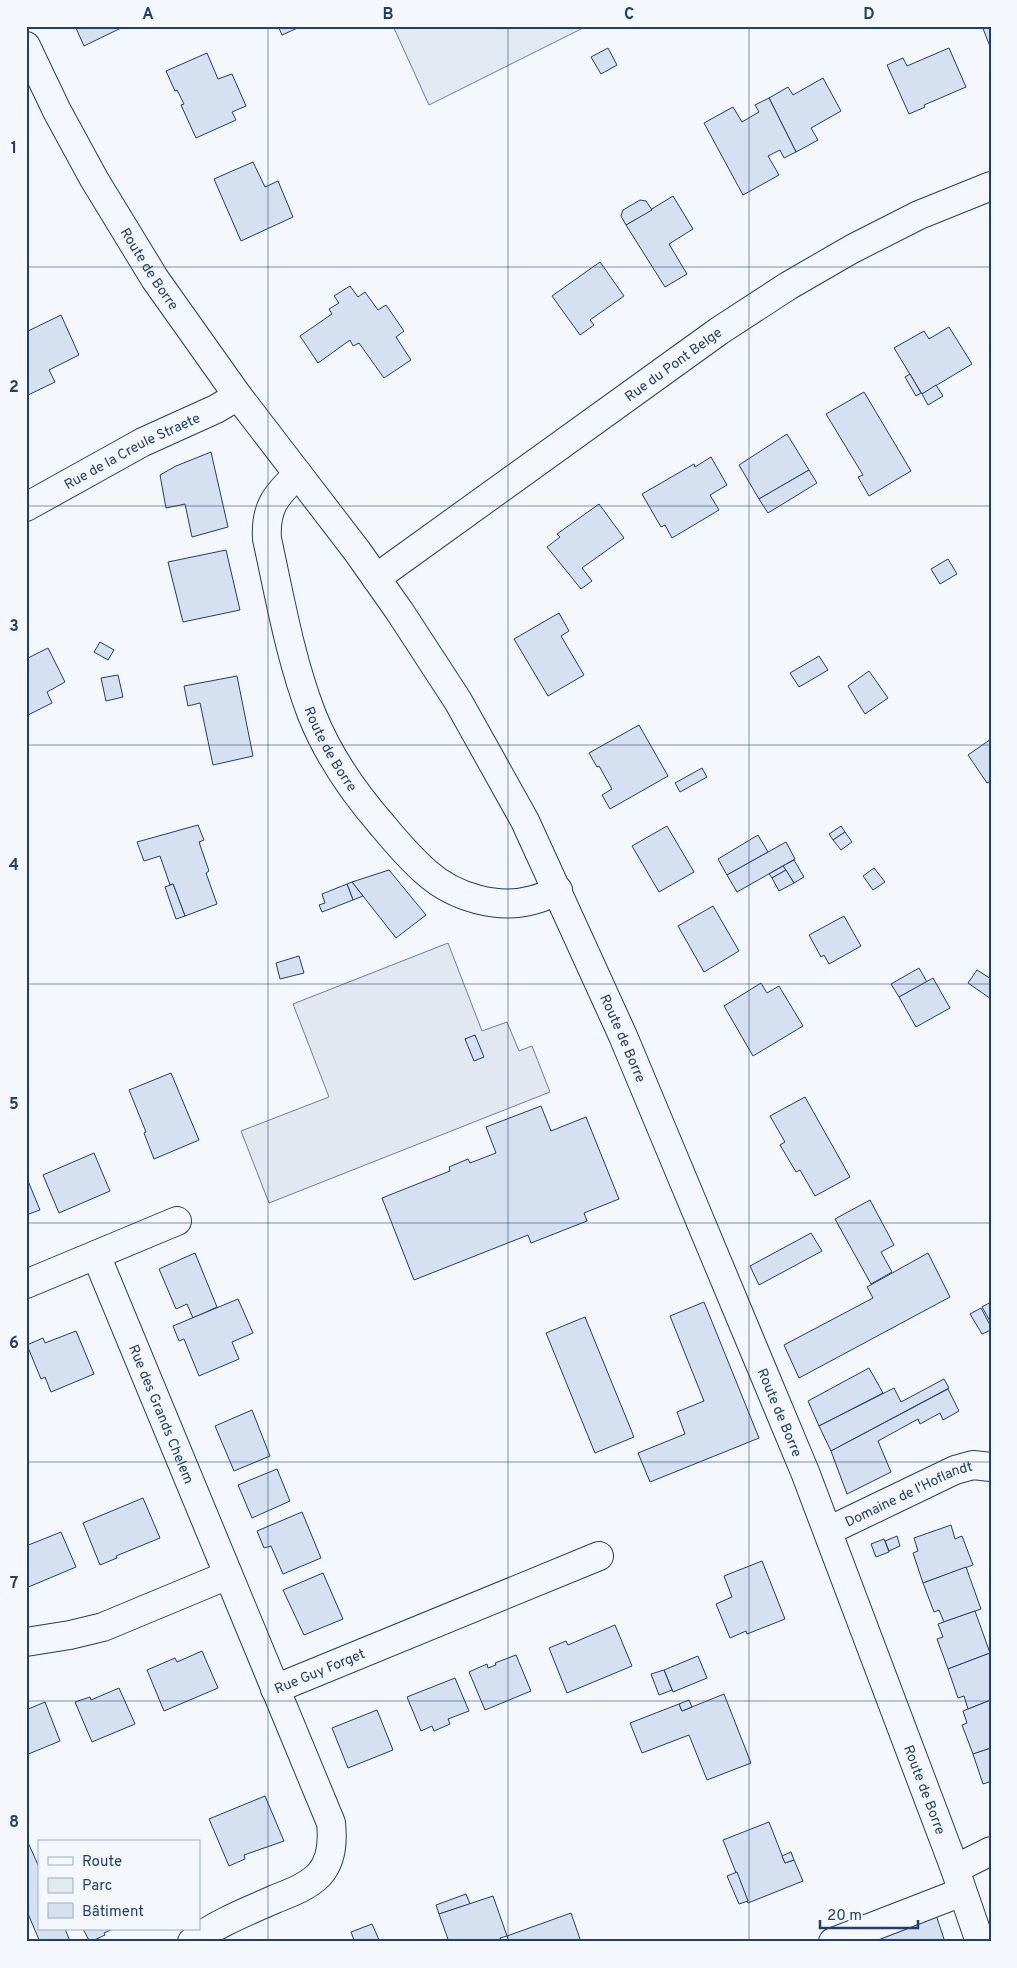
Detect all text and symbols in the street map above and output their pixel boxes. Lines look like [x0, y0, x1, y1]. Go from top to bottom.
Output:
text: A [142, 5, 154, 25]
text: B [382, 5, 394, 25]
text: C [624, 5, 634, 25]
text: D [863, 5, 875, 25]
text: 1 [11, 139, 17, 159]
street label: Route de Borre [116, 225, 181, 314]
street label: Rue du Pont Belge [622, 325, 726, 406]
text: 2 [9, 378, 19, 398]
street label: Rue de la Creule Straete [62, 410, 203, 494]
text: 3 [9, 617, 19, 637]
street label: Route de Borre [300, 705, 360, 796]
text: 4 [9, 856, 19, 876]
street label: Route de Borre [595, 992, 648, 1085]
text: 5 [9, 1095, 19, 1115]
text: 6 [9, 1334, 19, 1354]
street label: Rue des Grands Chelem [124, 1342, 197, 1487]
street label: Route de Borre [753, 1366, 805, 1460]
street label: Domaine de l'Hoflandt [843, 1459, 975, 1532]
text: 7 [10, 1574, 18, 1594]
street label: Rue Guy Forget [272, 1646, 368, 1698]
street label: Route de Borre [899, 1743, 948, 1837]
text: 8 [9, 1813, 19, 1833]
legend [38, 1840, 200, 1930]
text: Route [82, 1853, 122, 1872]
text: Parc [82, 1877, 112, 1896]
scale bar [820, 1898, 917, 1930]
text: Bâtiment [82, 1903, 144, 1922]
text: 20 m [827, 1907, 862, 1926]

